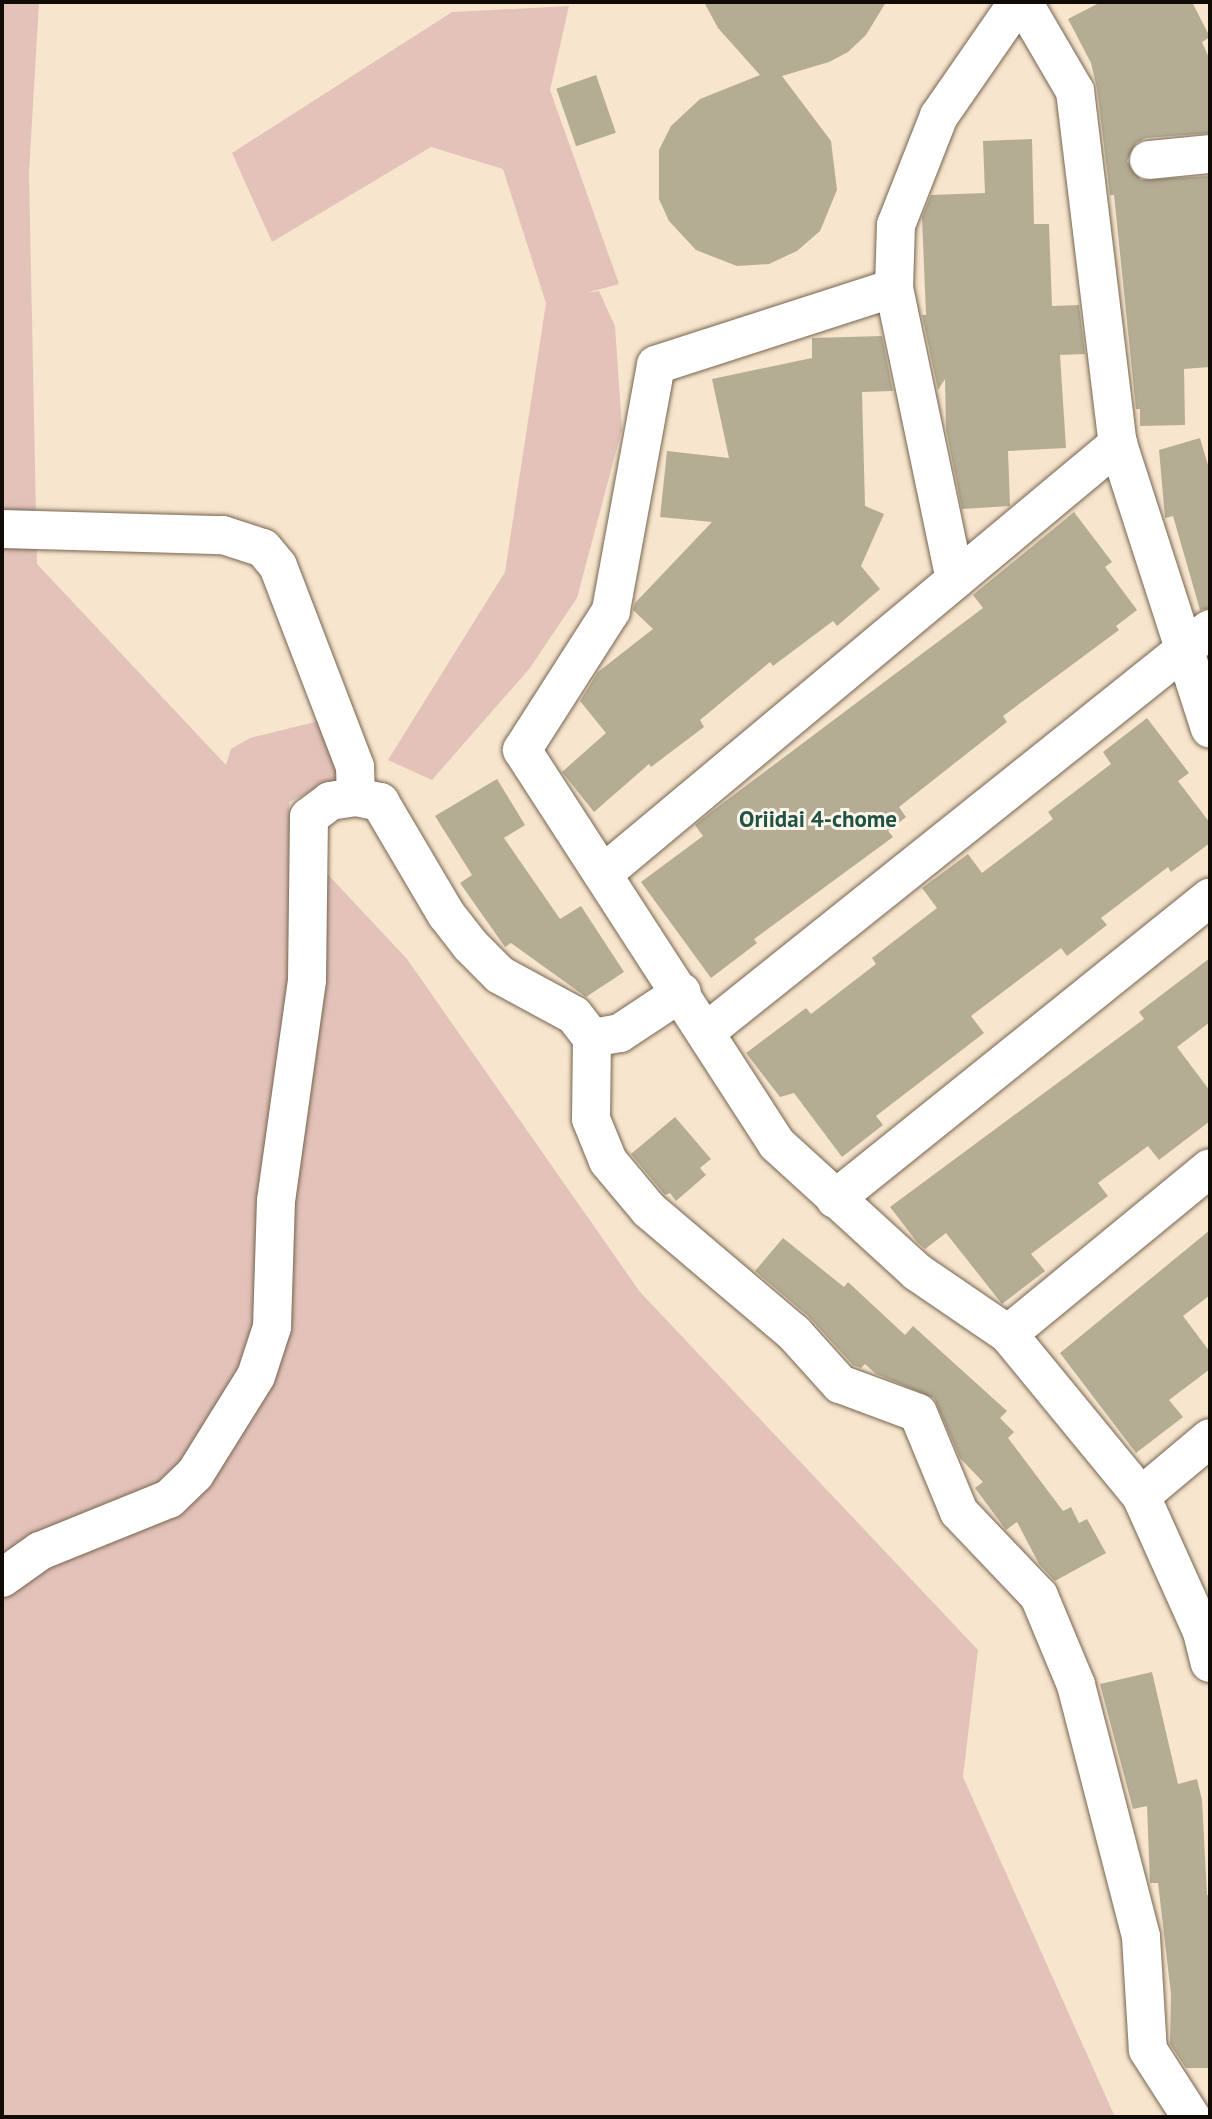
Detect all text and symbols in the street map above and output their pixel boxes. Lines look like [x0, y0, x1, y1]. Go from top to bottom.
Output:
district label: Oriidai 4-chome [739, 805, 897, 833]

